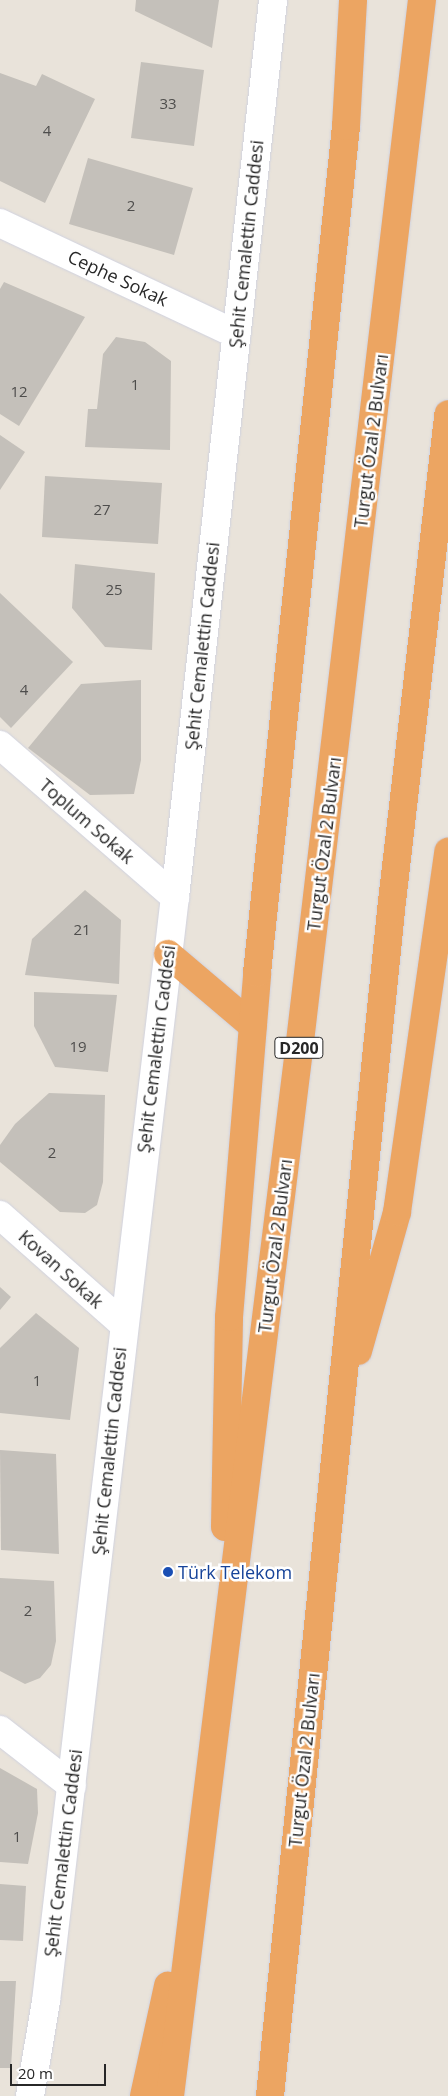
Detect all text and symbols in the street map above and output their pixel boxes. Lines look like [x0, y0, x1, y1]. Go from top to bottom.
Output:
house number: 33 [159, 95, 177, 113]
house number: 4 [43, 122, 51, 140]
street label: Şehit Cemalettin Caddesi [224, 139, 268, 349]
house number: 2 [127, 197, 135, 215]
street label: Cephe Sokak [65, 245, 171, 311]
street label: Turgut Özal 2 Bulvarı [350, 353, 392, 529]
house number: 1 [131, 376, 139, 394]
house number: 12 [10, 383, 28, 401]
house number: 27 [93, 501, 111, 519]
street label: Şehit Cemalettin Caddesi [180, 541, 224, 751]
house number: 25 [105, 581, 123, 599]
house number: 4 [20, 681, 28, 699]
street label: Turgut Özal 2 Bulvarı [303, 756, 345, 932]
street label: Toplum Sokak [35, 774, 139, 868]
house number: 21 [73, 921, 91, 939]
street label: Şehit Cemalettin Caddesi [133, 944, 179, 1154]
road number: D200 [274, 1034, 324, 1062]
house number: 19 [69, 1038, 87, 1056]
house number: 2 [48, 1144, 56, 1162]
street label: Turgut Özal 2 Bulvarı [254, 1158, 296, 1334]
street label: Kovan Sokak [14, 1225, 108, 1313]
street label: Şehit Cemalettin Caddesi [87, 1346, 131, 1556]
house number: 1 [33, 1372, 41, 1390]
place label: Türk Telekom [178, 1561, 292, 1583]
marker: Türk Telekom [162, 1566, 174, 1578]
house number: 2 [24, 1602, 32, 1620]
street label: Turgut Özal 2 Bulvarı [284, 1672, 324, 1848]
street label: Şehit Cemalettin Caddesi [40, 1748, 86, 1958]
house number: 1 [13, 1828, 21, 1846]
scale bar [12, 2054, 109, 2086]
text: 20 m [18, 2063, 53, 2083]

